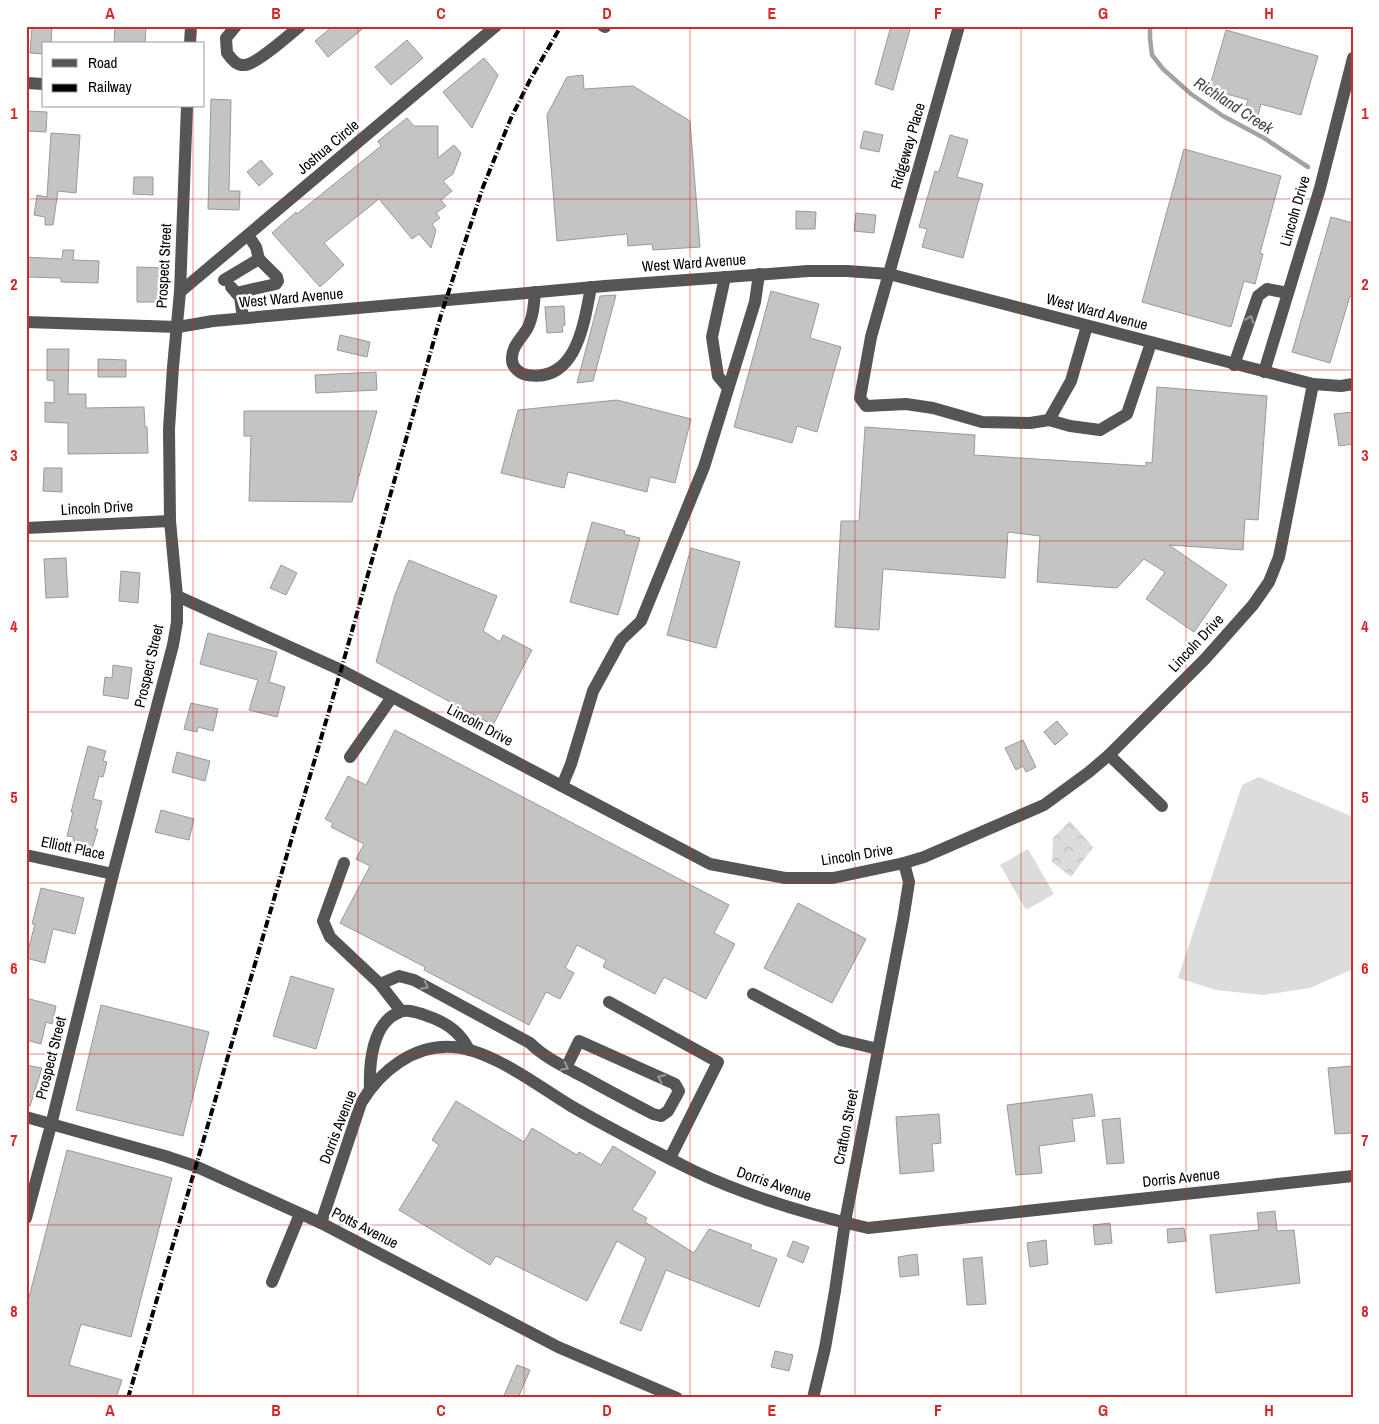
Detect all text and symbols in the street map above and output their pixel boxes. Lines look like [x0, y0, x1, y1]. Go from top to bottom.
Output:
text: A [105, 2, 115, 24]
text: B [271, 2, 281, 24]
text: C [436, 2, 446, 24]
text: D [602, 2, 612, 24]
text: E [768, 2, 777, 24]
text: F [934, 2, 942, 24]
text: G [1098, 2, 1108, 24]
text: H [1264, 2, 1274, 24]
legend [42, 42, 205, 108]
text: Road [88, 52, 117, 73]
water label: Richland Creek [1190, 71, 1278, 139]
text: Railway [88, 76, 133, 97]
street label: Ridgeway Place [885, 100, 930, 191]
text: 1 [10, 102, 18, 124]
text: 1 [1361, 102, 1369, 124]
street label: Joshua Circle [292, 114, 363, 179]
street label: Lincoln Drive [1274, 173, 1315, 249]
street label: Prospect Street [151, 223, 176, 309]
street label: West Ward Avenue [641, 248, 747, 277]
text: 2 [10, 273, 18, 295]
text: 2 [1361, 273, 1369, 295]
street label: West Ward Avenue [238, 282, 344, 313]
street label: West Ward Avenue [1044, 288, 1150, 335]
one-way arrow [1244, 315, 1254, 324]
text: 3 [10, 444, 18, 466]
text: 3 [1361, 444, 1369, 466]
street label: Lincoln Drive [60, 495, 134, 520]
street label: Lincoln Drive [1163, 609, 1228, 676]
text: 4 [10, 615, 18, 637]
text: 4 [1361, 615, 1369, 637]
street label: Prospect Street [129, 622, 168, 710]
street label: Lincoln Drive [443, 698, 517, 751]
text: 5 [10, 786, 18, 808]
text: 5 [1361, 786, 1369, 808]
street label: Elliott Place [39, 830, 107, 865]
street label: Lincoln Drive [819, 838, 895, 871]
text: 6 [10, 957, 18, 979]
text: 6 [1361, 957, 1369, 979]
one-way arrow [420, 980, 429, 990]
street label: Prospect Street [30, 1014, 71, 1102]
one-way arrow [560, 1061, 569, 1071]
one-way arrow [657, 1074, 666, 1085]
street label: Dorris Avenue [314, 1087, 361, 1167]
street label: Crafton Street [828, 1087, 863, 1166]
text: 7 [10, 1129, 18, 1151]
text: 7 [1361, 1129, 1369, 1151]
street label: Dorris Avenue [734, 1161, 814, 1206]
street label: Dorris Avenue [1141, 1163, 1221, 1192]
street label: Potts Avenue [328, 1202, 402, 1253]
text: 8 [10, 1300, 18, 1322]
text: 8 [1361, 1300, 1369, 1322]
text: A [105, 1399, 115, 1421]
text: B [271, 1399, 281, 1421]
text: C [436, 1399, 446, 1421]
text: D [602, 1399, 612, 1421]
text: E [768, 1399, 777, 1421]
text: F [934, 1399, 942, 1421]
text: G [1098, 1399, 1108, 1421]
text: H [1264, 1399, 1274, 1421]

